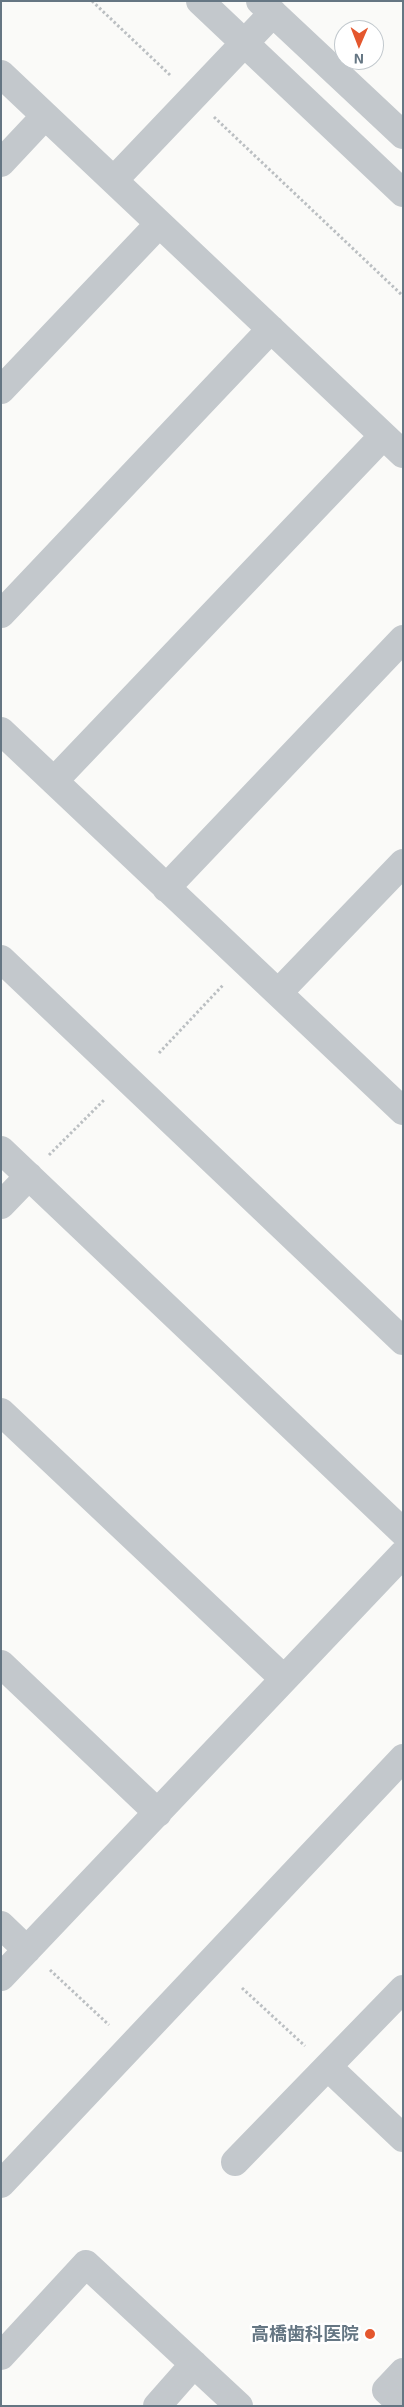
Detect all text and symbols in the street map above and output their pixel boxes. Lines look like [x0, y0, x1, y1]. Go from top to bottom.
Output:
north arrow [334, 20, 384, 70]
text: N [354, 51, 364, 68]
place label: 高橋歯科医院 [251, 2323, 359, 2345]
marker: 高橋歯科医院 [363, 2327, 377, 2341]

